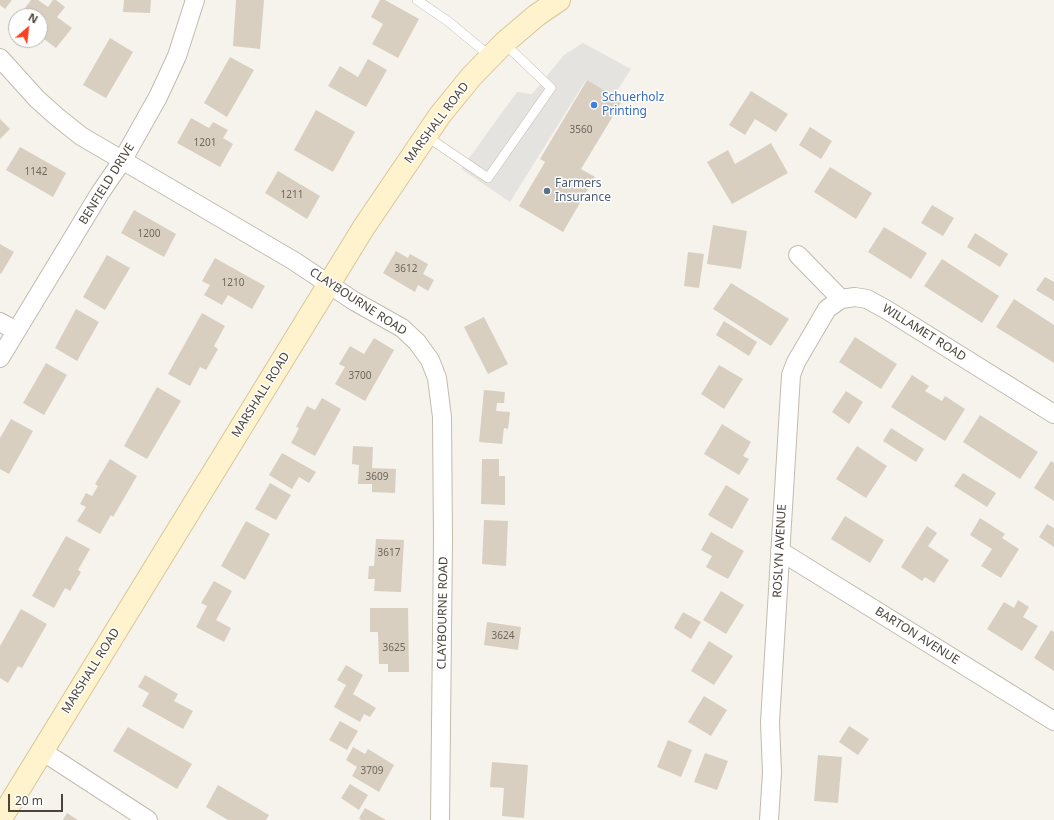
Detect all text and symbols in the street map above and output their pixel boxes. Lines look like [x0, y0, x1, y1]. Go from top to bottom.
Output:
north arrow [8, 8, 48, 48]
text: N [26, 9, 41, 27]
street label: MARSHALL ROAD [402, 80, 472, 166]
place label: Schuerholz Printing [602, 91, 664, 119]
marker: Schuerholz Printing [589, 100, 599, 110]
house number: 3560 [570, 124, 592, 136]
house number: 1201 [194, 137, 216, 149]
street label: BENFIELD DRIVE [76, 141, 138, 227]
house number: 1142 [25, 166, 47, 178]
place label: Farmers Insurance [555, 177, 611, 205]
marker: Farmers Insurance [542, 186, 552, 196]
house number: 1211 [281, 189, 303, 201]
house number: 1200 [138, 228, 160, 240]
house number: 3612 [395, 263, 417, 275]
street label: CLAYBOURNE ROAD [307, 265, 409, 339]
house number: 1210 [222, 277, 244, 289]
street label: WILLAMET ROAD [880, 301, 968, 365]
street label: MARSHALL ROAD [229, 350, 293, 440]
house number: 3700 [349, 370, 371, 382]
house number: 3609 [366, 471, 388, 483]
street label: ROSLYN AVENUE [770, 504, 790, 598]
house number: 3617 [378, 547, 400, 559]
street label: CLAYBOURNE ROAD [435, 556, 451, 670]
street label: BARTON AVENUE [872, 604, 962, 668]
street label: MARSHALL ROAD [59, 626, 123, 716]
house number: 3624 [492, 630, 514, 642]
house number: 3625 [383, 642, 405, 654]
house number: 3709 [361, 765, 383, 777]
scale bar [10, 786, 65, 812]
text: 20 m [15, 792, 43, 809]

